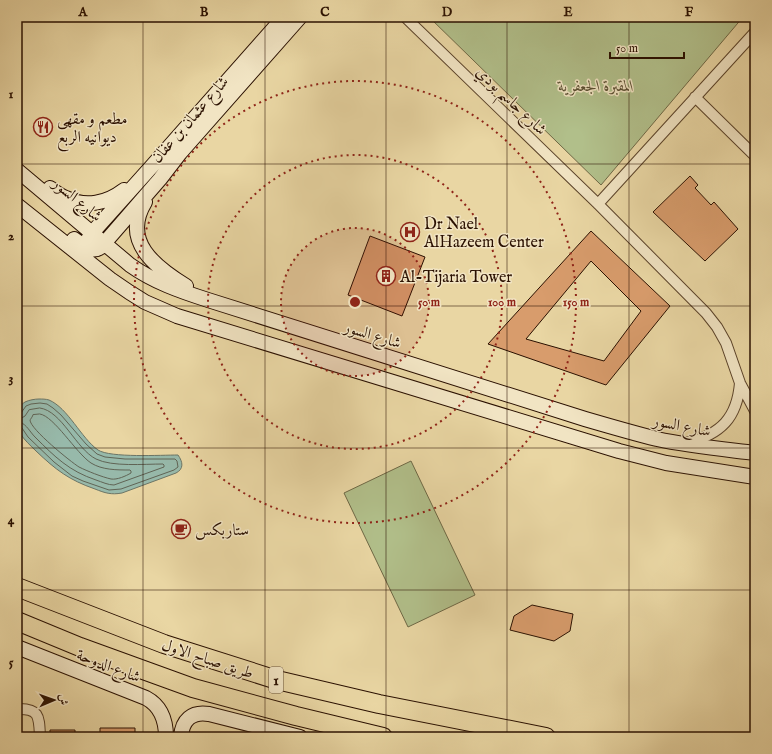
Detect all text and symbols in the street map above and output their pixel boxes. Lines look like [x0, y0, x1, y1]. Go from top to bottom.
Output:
text: A [78, 4, 89, 21]
text: B [200, 4, 209, 21]
text: C [320, 4, 330, 21]
text: D [442, 4, 453, 21]
text: E [563, 4, 573, 21]
text: F [685, 4, 694, 21]
scale bar [610, 34, 684, 60]
text: 50 m [616, 41, 638, 56]
street label: شارع جاسم بودي [468, 63, 550, 144]
street label: شارع عثمان بن عفان [147, 73, 235, 169]
park label: المقبرة الجعفرية [556, 77, 634, 97]
text: 1 [9, 86, 14, 103]
place label: مطعم و مقهى ديوانيه الربع [57, 110, 128, 152]
restaurant icon: مطعم و مقهى ديوانيه الربع [32, 116, 54, 138]
street label: شارع السور [45, 173, 106, 229]
place label: Dr Nael AlHazeem Center [423, 215, 544, 253]
hospital icon: Dr Nael AlHazeem Center [399, 221, 421, 243]
text: 2 [8, 228, 14, 245]
building icon: Al-Tijaria Tower [375, 265, 397, 287]
place label: Al-Tijaria Tower [399, 268, 512, 288]
centre of rings [348, 295, 362, 309]
text: 50 m [418, 295, 441, 310]
text: 100 m [488, 295, 517, 310]
text: 150 m [563, 295, 590, 310]
street label: شارع السور [339, 317, 403, 356]
text: 3 [9, 370, 14, 387]
street label: شارع السور [649, 411, 712, 444]
text: 4 [8, 512, 15, 529]
cafe icon: ستاربكس [170, 518, 192, 540]
place label: ستاربكس [195, 521, 249, 541]
street label: طريق صباح الاول [158, 636, 256, 687]
street label: شارع الدوحة [73, 646, 143, 690]
text: 5 [9, 654, 14, 671]
road number: 1 [269, 667, 283, 693]
north arrow [34, 680, 74, 720]
text: ش [56, 694, 70, 705]

